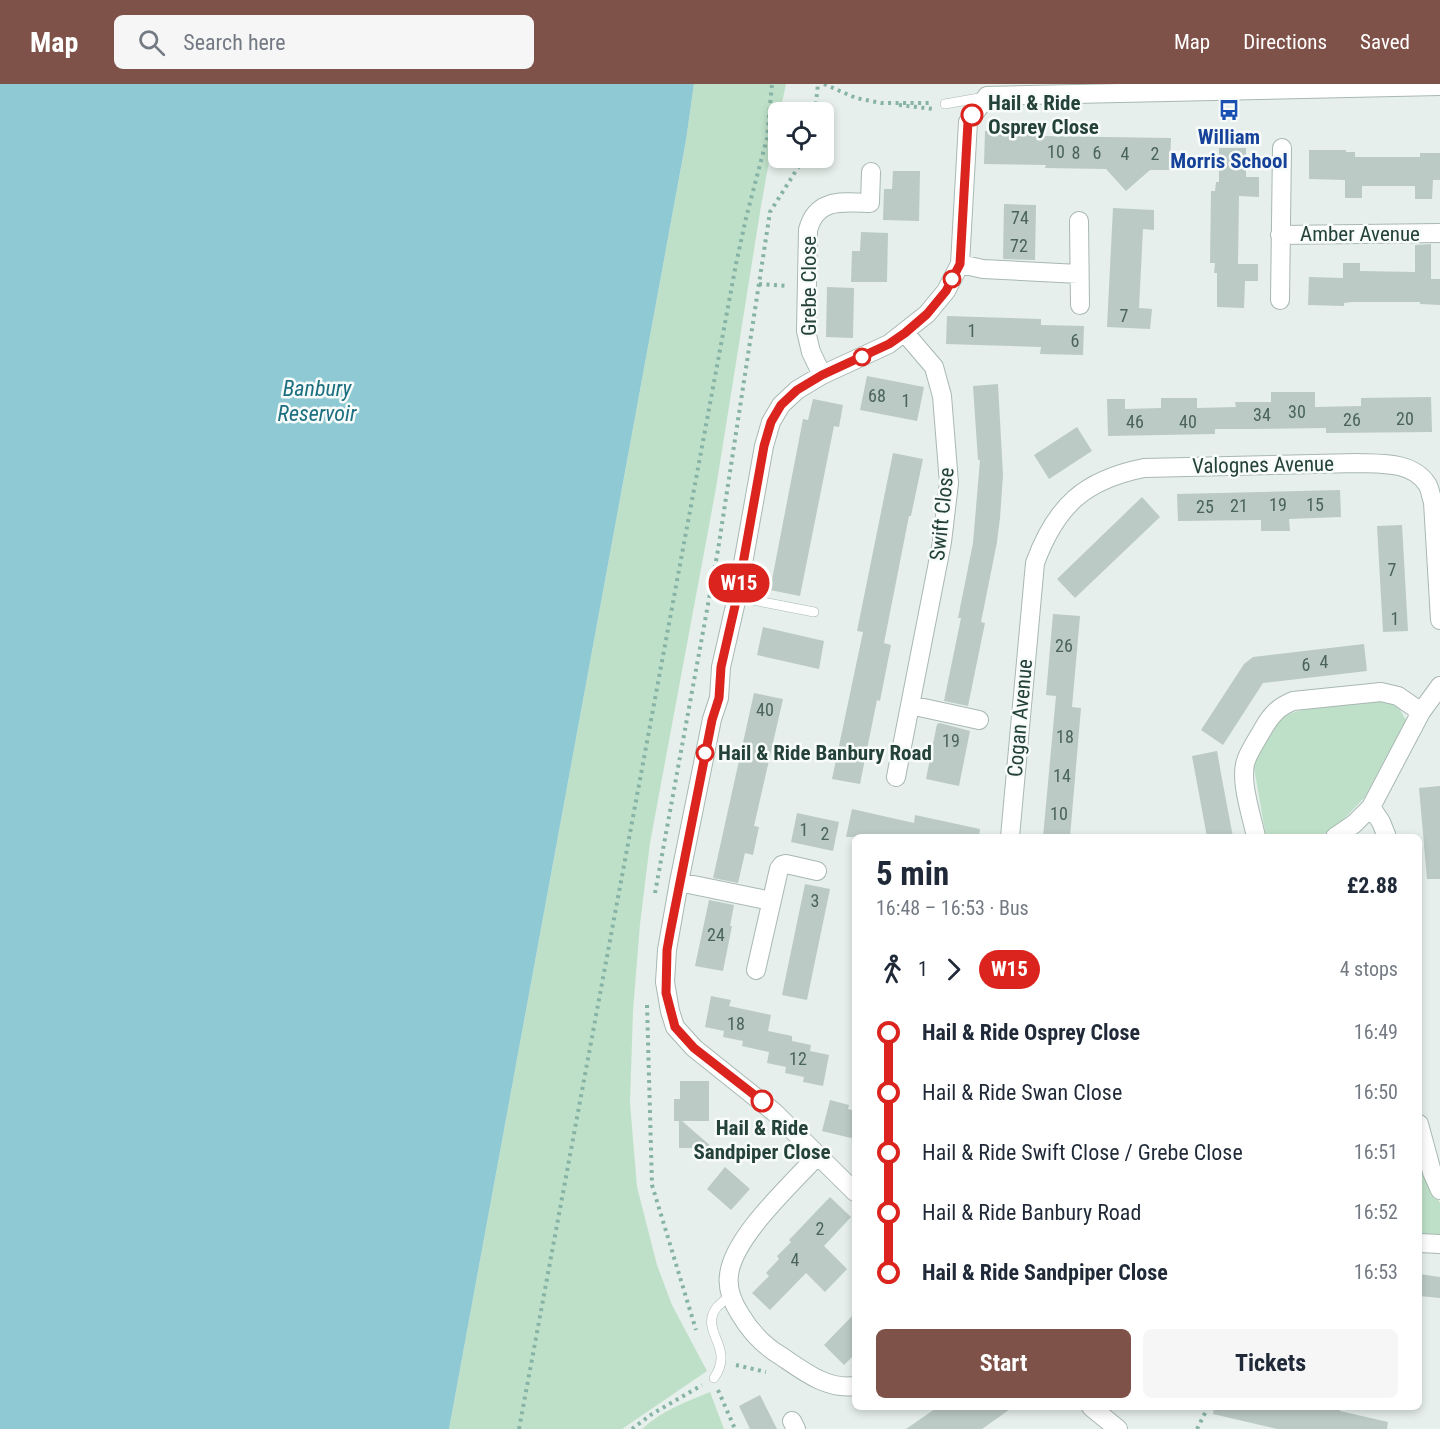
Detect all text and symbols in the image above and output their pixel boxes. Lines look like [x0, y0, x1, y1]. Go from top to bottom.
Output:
search box [114, 15, 534, 69]
text: Map [30, 26, 78, 59]
icon: search [135, 26, 168, 59]
text: Search here [183, 30, 286, 55]
text: Map [1174, 30, 1210, 54]
text: Directions [1243, 30, 1327, 54]
text: Saved [1360, 30, 1410, 54]
place label: Hail & Ride Osprey Close [988, 91, 1099, 139]
bus stop icon: William Morris School [1217, 98, 1241, 122]
map controls [768, 102, 834, 168]
button: locate [768, 102, 834, 168]
marker: Hail & Ride Osprey Close [961, 104, 983, 126]
place label: William Morris School [1170, 125, 1288, 173]
house number: 10 [1047, 141, 1065, 162]
house number: 8 [1072, 142, 1080, 163]
house number: 6 [1093, 142, 1101, 163]
house number: 4 [1121, 143, 1130, 164]
house number: 2 [1151, 143, 1160, 164]
house number: 74 [1011, 207, 1029, 228]
street label: Amber Avenue [1300, 222, 1420, 246]
house number: 72 [1010, 235, 1028, 256]
street label: Grebe Close [797, 236, 821, 336]
unlabelled marker [943, 270, 961, 288]
house number: 7 [1120, 305, 1129, 326]
house number: 1 [968, 320, 976, 341]
house number: 6 [1071, 330, 1079, 351]
unlabelled marker [853, 348, 871, 366]
water label: Banbury Reservoir [278, 376, 357, 426]
house number: 68 [868, 385, 886, 406]
house number: 1 [902, 390, 910, 411]
house number: 30 [1288, 401, 1306, 422]
house number: 34 [1253, 404, 1271, 425]
house number: 20 [1396, 408, 1414, 429]
house number: 26 [1343, 409, 1361, 430]
house number: 46 [1126, 411, 1144, 432]
house number: 40 [1179, 411, 1197, 432]
street label: Valognes Avenue [1192, 452, 1334, 478]
street label: Swift Close [925, 466, 959, 562]
house number: 19 [1269, 494, 1287, 515]
house number: 15 [1306, 494, 1324, 515]
house number: 21 [1230, 495, 1248, 516]
house number: 25 [1196, 496, 1214, 517]
house number: 7 [1388, 559, 1397, 580]
line badge: W15 [704, 564, 774, 602]
text: W15 [721, 571, 757, 595]
house number: 1 [1391, 608, 1399, 629]
house number: 26 [1055, 635, 1073, 656]
house number: 4 [1320, 651, 1329, 672]
house number: 6 [1302, 654, 1310, 675]
street label: Cogan Avenue [1003, 658, 1037, 778]
house number: 40 [756, 699, 774, 720]
house number: 18 [1056, 726, 1074, 747]
house number: 19 [942, 730, 960, 751]
place label: Hail & Ride Banbury Road [718, 741, 932, 765]
marker: Hail & Ride Banbury Road [696, 744, 714, 762]
house number: 14 [1053, 765, 1071, 786]
house number: 10 [1050, 803, 1068, 824]
house number: 1 [800, 819, 808, 840]
house number: 2 [821, 823, 830, 844]
text: 5 min [876, 854, 949, 893]
text: £2.88 [1347, 873, 1398, 898]
house number: 3 [811, 890, 819, 911]
text: 16:48 – 16:53 · Bus [876, 896, 1029, 920]
house number: 24 [707, 924, 725, 945]
icon: walk [876, 953, 909, 986]
icon: forward [937, 953, 970, 986]
text: 1 [918, 957, 928, 981]
text: W15 [991, 957, 1028, 981]
text: 4 stops [1340, 957, 1398, 981]
house number: 18 [727, 1013, 745, 1034]
text: Hail & Ride Osprey Close [922, 1020, 1140, 1045]
text: 16:49 [1354, 1020, 1398, 1044]
house number: 12 [789, 1048, 807, 1069]
text: Hail & Ride Swan Close [922, 1080, 1122, 1105]
text: 16:50 [1354, 1080, 1398, 1104]
marker: Hail & Ride Sandpiper Close [751, 1090, 773, 1112]
place label: Hail & Ride Sandpiper Close [693, 1116, 831, 1164]
text: Hail & Ride Swift Close / Grebe Close [922, 1140, 1243, 1165]
text: 16:51 [1354, 1140, 1398, 1164]
text: Hail & Ride Banbury Road [922, 1200, 1141, 1225]
text: 16:52 [1354, 1200, 1398, 1224]
house number: 2 [816, 1218, 825, 1239]
house number: 4 [791, 1249, 800, 1270]
text: Hail & Ride Sandpiper Close [922, 1260, 1168, 1285]
text: 16:53 [1354, 1260, 1398, 1284]
button: Start [876, 1329, 1131, 1398]
button: Tickets [1143, 1329, 1398, 1398]

